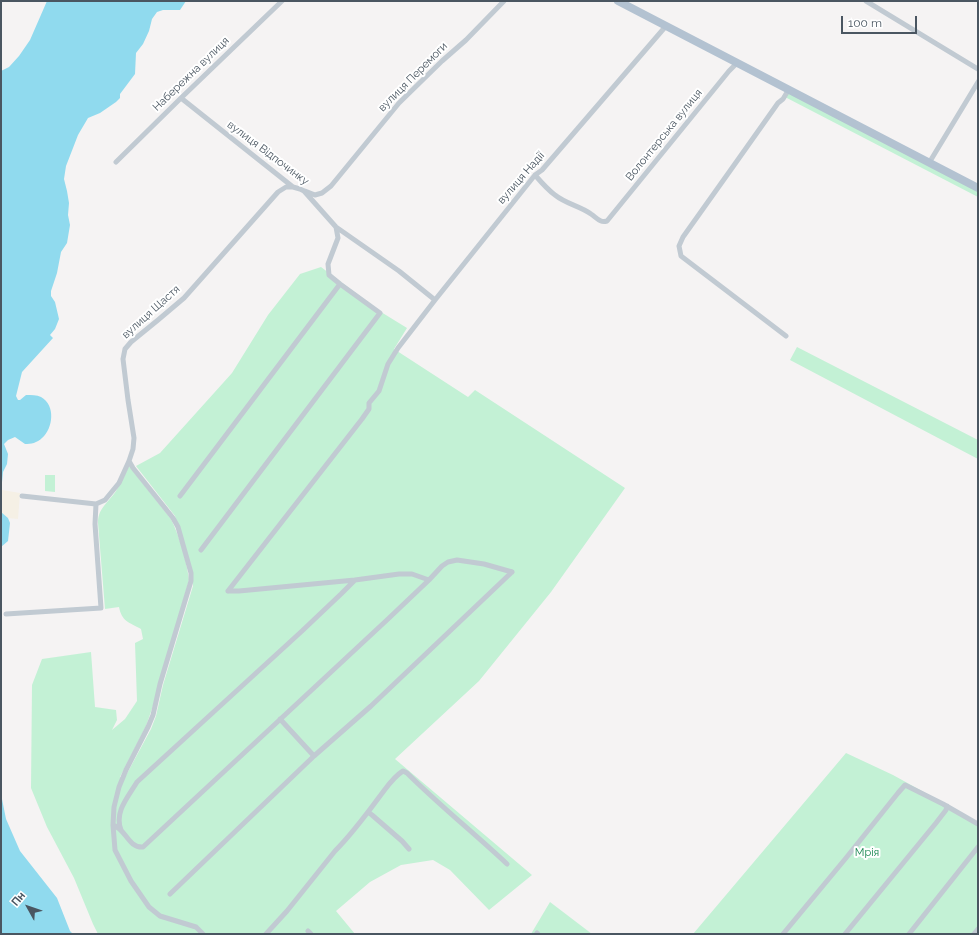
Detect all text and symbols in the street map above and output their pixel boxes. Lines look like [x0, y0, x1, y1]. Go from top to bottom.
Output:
scale bar [843, 8, 919, 34]
text: 100 m [848, 16, 882, 30]
street label: Набережна вулиця [150, 34, 232, 114]
street label: вулиця Перемоги [376, 40, 450, 114]
street label: Волонтерська вулиця [623, 86, 705, 184]
street label: вулиця Відпочинку [225, 118, 311, 188]
street label: вулиця Надії [495, 149, 547, 207]
street label: вулиця Щастя [119, 283, 183, 341]
park label: Мрія [855, 846, 879, 860]
north arrow [8, 887, 48, 927]
text: Пн [9, 889, 28, 909]

